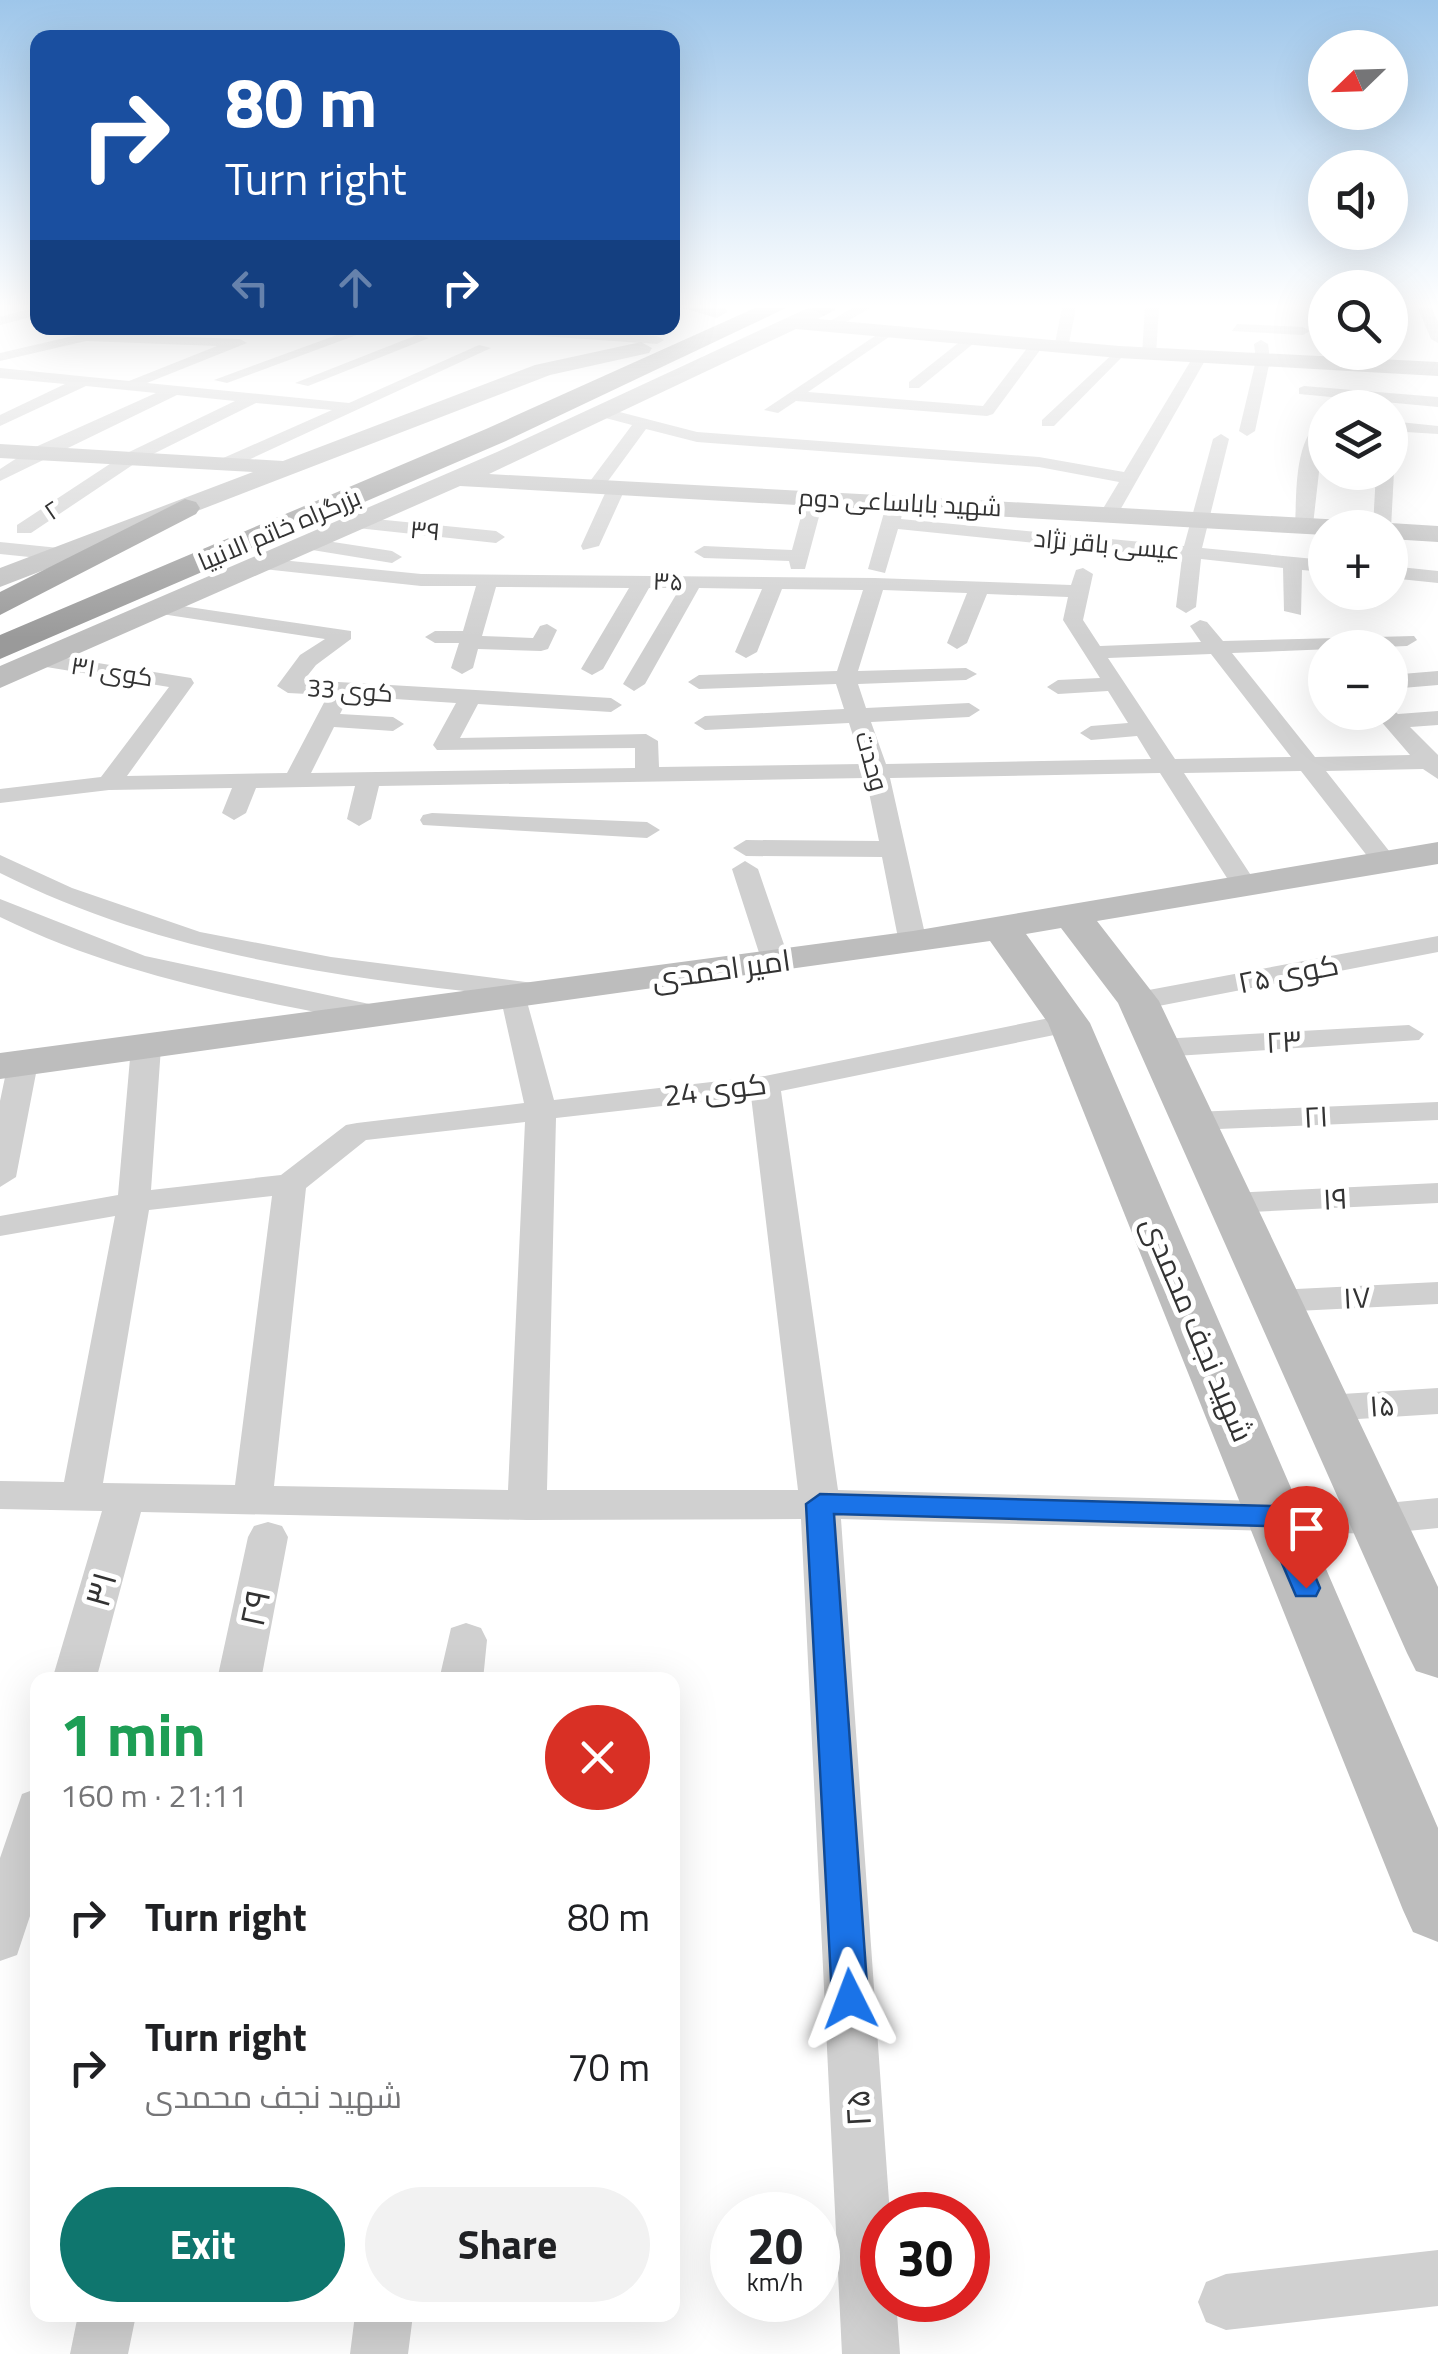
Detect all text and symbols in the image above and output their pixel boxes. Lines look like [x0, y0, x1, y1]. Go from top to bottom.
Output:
north arrow [1308, 30, 1408, 130]
map controls [1308, 30, 1408, 730]
text: 80 m [225, 48, 378, 154]
icon: right [60, 70, 190, 200]
text: Turn right [225, 144, 407, 212]
button: sound [1308, 150, 1408, 250]
icon: left [223, 260, 278, 315]
icon: ahead [328, 260, 383, 315]
icon: right [433, 260, 488, 315]
button: search [1308, 270, 1408, 370]
button: layers [1308, 390, 1408, 490]
street label: بزرگراه خاتم الانبیا [192, 478, 366, 580]
street label: شهید باباساعی دوم [797, 478, 1003, 526]
street label: ۲ [36, 491, 68, 529]
street label: ۳۹ [408, 510, 442, 550]
button: + [1308, 510, 1408, 610]
street label: عیسی باقر نژاد [1032, 519, 1182, 569]
street label: ۳۵ [652, 561, 684, 601]
button: − [1308, 630, 1408, 730]
street label: کوی ۳۱ [68, 646, 156, 696]
street label: کوی 33 [306, 668, 394, 712]
street label: وحدت [845, 727, 899, 795]
street label: امیر احمدی [649, 937, 793, 1001]
street label: کوی ۲۵ [1234, 941, 1342, 1005]
street label: ۲۳ [1265, 1017, 1303, 1065]
street label: کوی 24 [661, 1060, 769, 1118]
street label: ۲۱ [1302, 1092, 1330, 1140]
street label: ۱۹ [1321, 1174, 1349, 1222]
street label: شهید نجف محمدی [1130, 1209, 1266, 1449]
street label: ۱۷ [1342, 1273, 1372, 1321]
street label: ۱۵ [1368, 1381, 1396, 1429]
pin [1264, 1486, 1349, 1589]
icon: arrive [1279, 1501, 1334, 1556]
street label: ۳۱ [69, 1565, 131, 1613]
street label: ۲۹ [224, 1584, 284, 1632]
text: 1 min [60, 1688, 206, 1779]
button: close [545, 1705, 650, 1810]
text: 160 m · 21:11 [60, 1771, 247, 1819]
text: Turn right [145, 1888, 307, 1946]
text: 80 m [567, 1888, 650, 1946]
icon: right [60, 1890, 115, 1945]
position arrow [798, 1947, 902, 2051]
text: Turn right [145, 2008, 307, 2066]
text: 70 m [567, 2038, 650, 2096]
icon: right [60, 2040, 115, 2095]
text: شهید نجف محمدی [145, 2072, 402, 2120]
street label: ۲۵ [829, 2088, 885, 2128]
button: Exit [60, 2187, 345, 2302]
button: Share [365, 2187, 650, 2302]
speed limit sign: 30 [860, 2192, 990, 2322]
text: 20 [747, 2207, 803, 2283]
text: km/h [747, 2263, 803, 2301]

